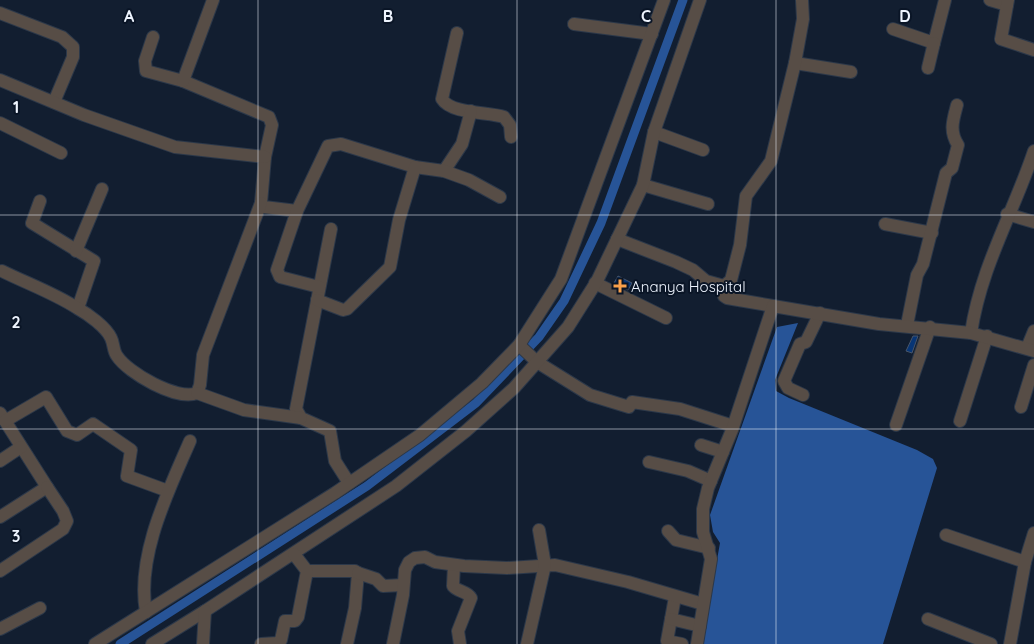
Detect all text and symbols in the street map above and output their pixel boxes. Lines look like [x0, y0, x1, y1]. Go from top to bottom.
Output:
text: A [124, 6, 135, 26]
text: B [383, 6, 393, 26]
text: C [641, 6, 651, 26]
text: D [899, 6, 911, 26]
text: 1 [13, 97, 19, 117]
place label: Ananya Hospital [631, 277, 746, 296]
marker: Ananya Hospital [613, 279, 627, 293]
text: 2 [11, 312, 21, 332]
text: 3 [12, 526, 20, 546]

